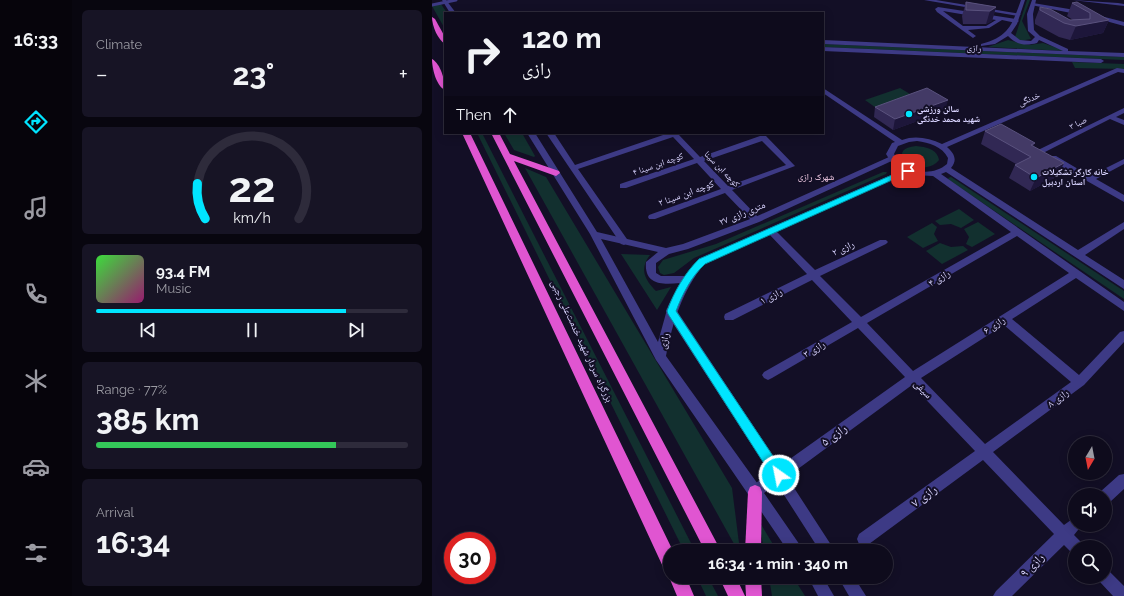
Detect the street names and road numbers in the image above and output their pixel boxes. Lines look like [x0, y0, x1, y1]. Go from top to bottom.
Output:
street label: رازی [966, 43, 982, 53]
street label: خدنگی [1017, 90, 1042, 108]
street label: صبا ۳ [1068, 114, 1089, 132]
street label: کوچه ابن سینا [702, 149, 742, 190]
street label: کوچه ابن سینا ۴ [631, 151, 685, 178]
street label: کوچه ابن سینا ۲ [657, 178, 716, 209]
street label: ۲۷ متری رازی [717, 199, 767, 228]
street label: رازی ۲ [830, 238, 856, 259]
street label: رازی ۴ [926, 267, 952, 289]
street label: بزرگراه سردار شهید خدمت‌علی رجبی [548, 278, 615, 404]
street label: رازی ۱ [758, 286, 784, 307]
street label: رازی ۶ [981, 314, 1007, 337]
street label: رازی [657, 332, 672, 350]
street label: رازی ۳ [801, 338, 827, 360]
street label: سیفی [911, 378, 935, 401]
street label: رازی ۸ [1045, 387, 1071, 410]
street label: رازی ۵ [819, 421, 850, 449]
street label: رازی ۷ [909, 482, 940, 510]
street label: رازی ۹ [1017, 550, 1047, 580]

